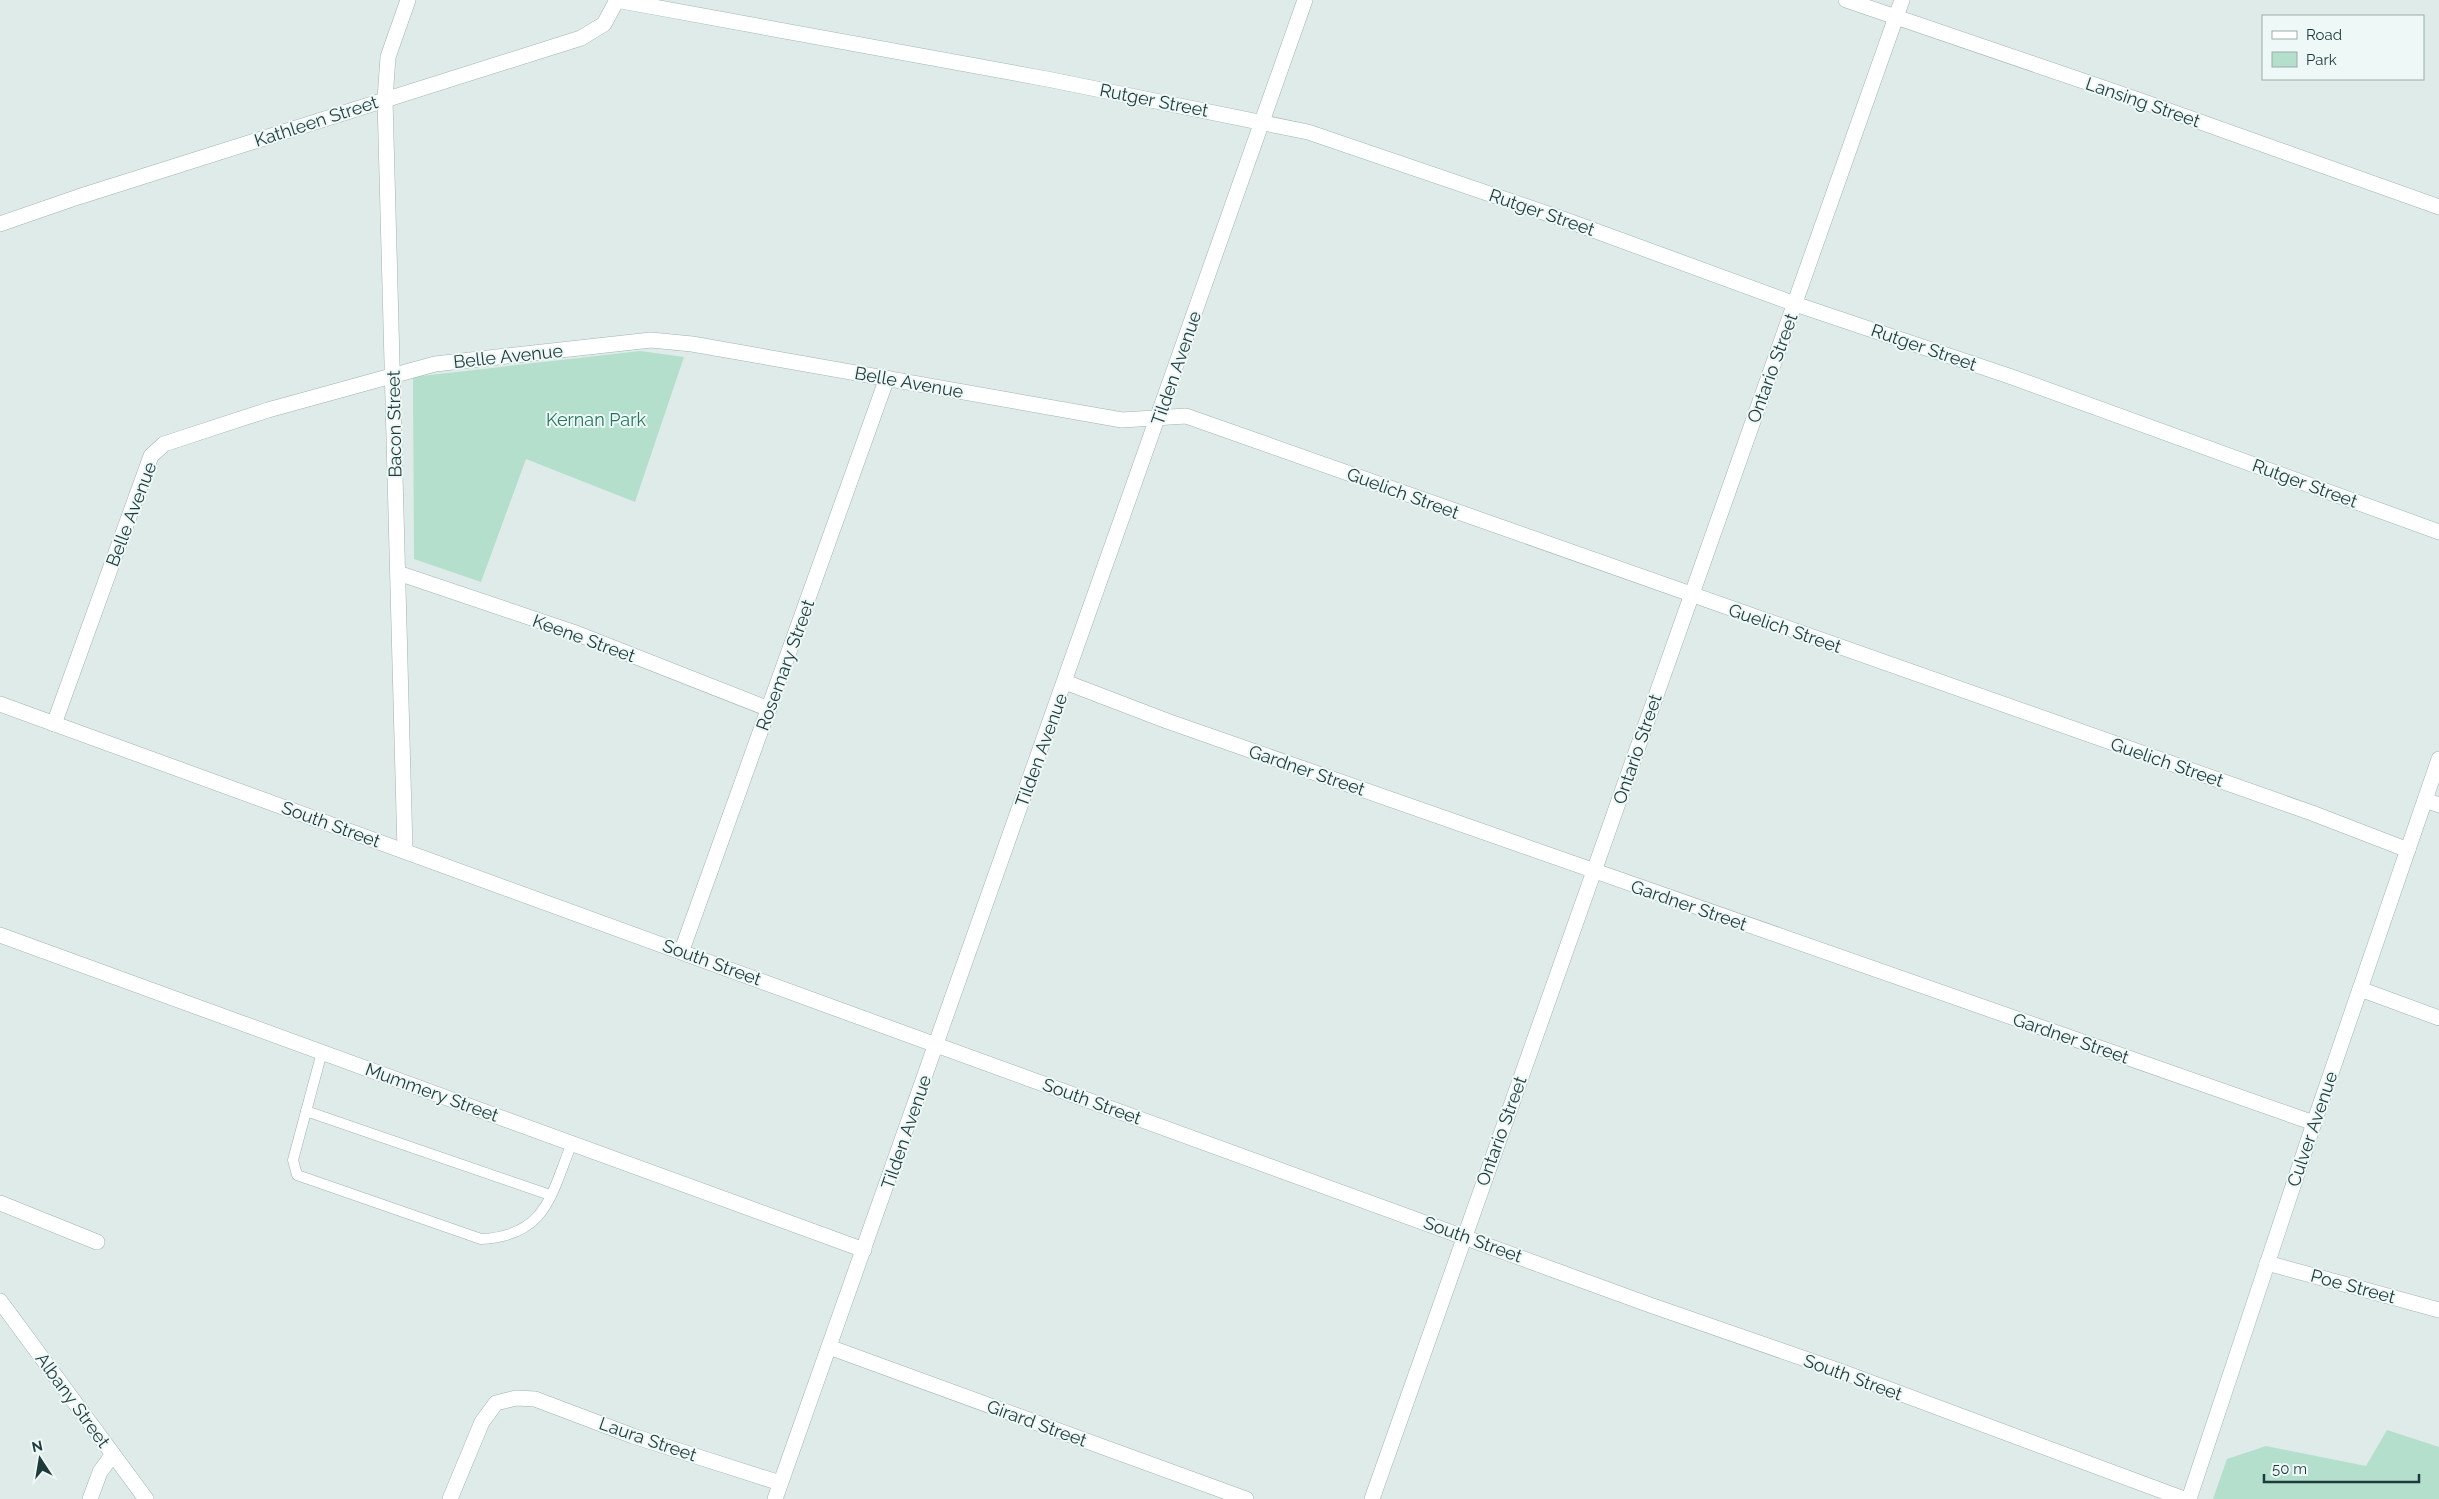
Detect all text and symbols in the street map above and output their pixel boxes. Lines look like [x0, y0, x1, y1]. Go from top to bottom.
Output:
legend [2262, 15, 2424, 80]
text: Road [2306, 26, 2342, 44]
text: Park [2306, 51, 2337, 69]
street label: Lansing Street [2083, 73, 2203, 131]
street label: Rutger Street [1098, 79, 1210, 121]
street label: Kathleen Street [251, 91, 381, 151]
street label: Rutger Street [1486, 184, 1598, 240]
street label: Tilden Avenue [1147, 308, 1205, 428]
street label: Ontario Street [1742, 310, 1802, 426]
street label: Rutger Street [1868, 319, 1980, 375]
street label: Belle Avenue [452, 340, 564, 372]
street label: Belle Avenue [853, 362, 965, 402]
street label: Bacon Street [383, 370, 405, 478]
park label: Kernan Park [546, 409, 646, 430]
street label: Rutger Street [2250, 454, 2360, 512]
street label: Belle Avenue [101, 458, 161, 569]
street label: Guelich Street [1344, 463, 1462, 523]
street label: Rosemary Street [752, 597, 818, 733]
street label: Guelich Street [1726, 599, 1844, 657]
street label: Keene Street [530, 610, 638, 666]
street label: Tilden Avenue [1011, 690, 1071, 810]
street label: Ontario Street [1608, 691, 1666, 807]
street label: Guelich Street [2108, 733, 2226, 791]
street label: Gardner Street [1246, 740, 1368, 800]
street label: South Street [279, 796, 383, 852]
street label: Gardner Street [1628, 875, 1750, 935]
street label: South Street [660, 934, 764, 990]
street label: Gardner Street [2010, 1008, 2132, 1068]
street label: Mummery Street [363, 1058, 501, 1126]
street label: Culver Avenue [2282, 1068, 2342, 1189]
street label: Tilden Avenue [877, 1072, 935, 1192]
street label: South Street [1040, 1073, 1144, 1129]
street label: Ontario Street [1471, 1073, 1531, 1189]
street label: South Street [1421, 1211, 1525, 1267]
street label: Poe Street [2308, 1265, 2398, 1307]
street label: Albany Street [32, 1349, 114, 1451]
street label: South Street [1801, 1349, 1905, 1405]
street label: Girard Street [984, 1395, 1090, 1451]
street label: Laura Street [597, 1413, 699, 1465]
north arrow [15, 1434, 65, 1484]
text: N [30, 1437, 44, 1455]
scale bar [2264, 1452, 2419, 1484]
text: 50 m [2272, 1460, 2307, 1478]

